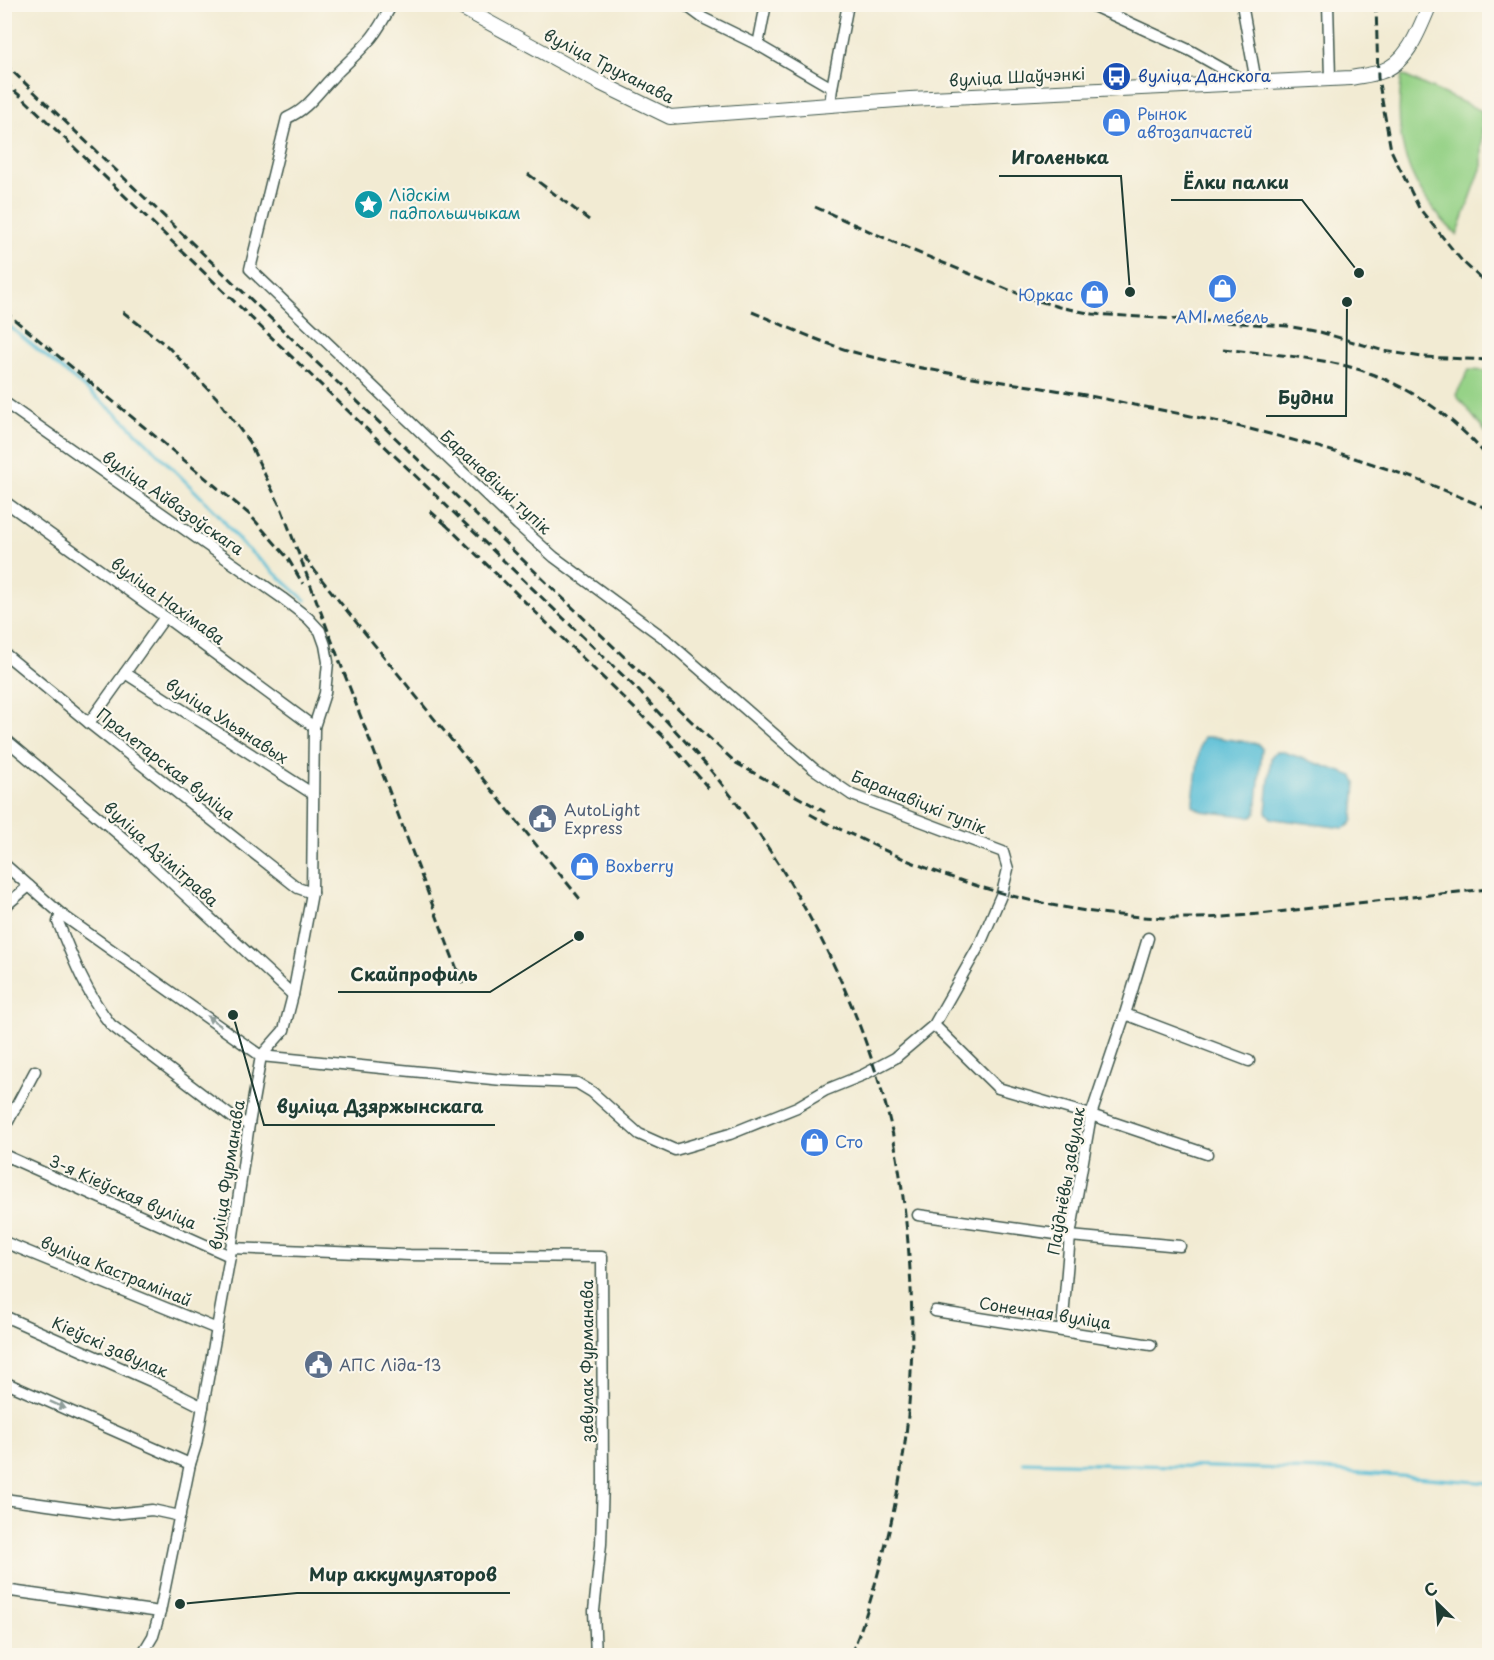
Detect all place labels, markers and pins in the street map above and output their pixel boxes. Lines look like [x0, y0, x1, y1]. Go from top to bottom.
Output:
bus stop icon: вуліца Данскога [1101, 60, 1133, 92]
place label: вуліца Данскога [1138, 63, 1271, 87]
place label: Рынок автозапчастей [1137, 101, 1253, 143]
shop icon: Рынок автозапчастей [1100, 107, 1132, 139]
callout: Иголенька [999, 140, 1121, 176]
callout: Ёлки палки [1171, 164, 1302, 200]
place label: Лідскім падпольшчыкам [389, 182, 521, 224]
place icon: Лідскім падпольшчыкам [352, 188, 384, 220]
shop icon: AMI мебель [1206, 273, 1238, 305]
shop icon: Юркас [1078, 279, 1110, 311]
place label: Юркас [1018, 282, 1073, 306]
place label: AMI мебель [1176, 304, 1268, 328]
callout: Будни [1266, 380, 1346, 416]
place label: AutoLight Express [564, 797, 641, 839]
public building icon: AutoLight Express [527, 803, 559, 835]
shop icon: Boxberry [568, 850, 600, 882]
place label: Boxberry [605, 853, 674, 877]
callout: Скайпрофиль [338, 956, 490, 992]
callout: вуліца Дзяржынскага [264, 1089, 495, 1125]
shop icon: Сто [798, 1126, 830, 1158]
place label: Сто [835, 1129, 863, 1153]
public building icon: АПС Ліда-13 [302, 1349, 334, 1381]
place label: АПС Ліда-13 [339, 1352, 441, 1376]
callout: Мир аккумуляторов [297, 1557, 510, 1593]

